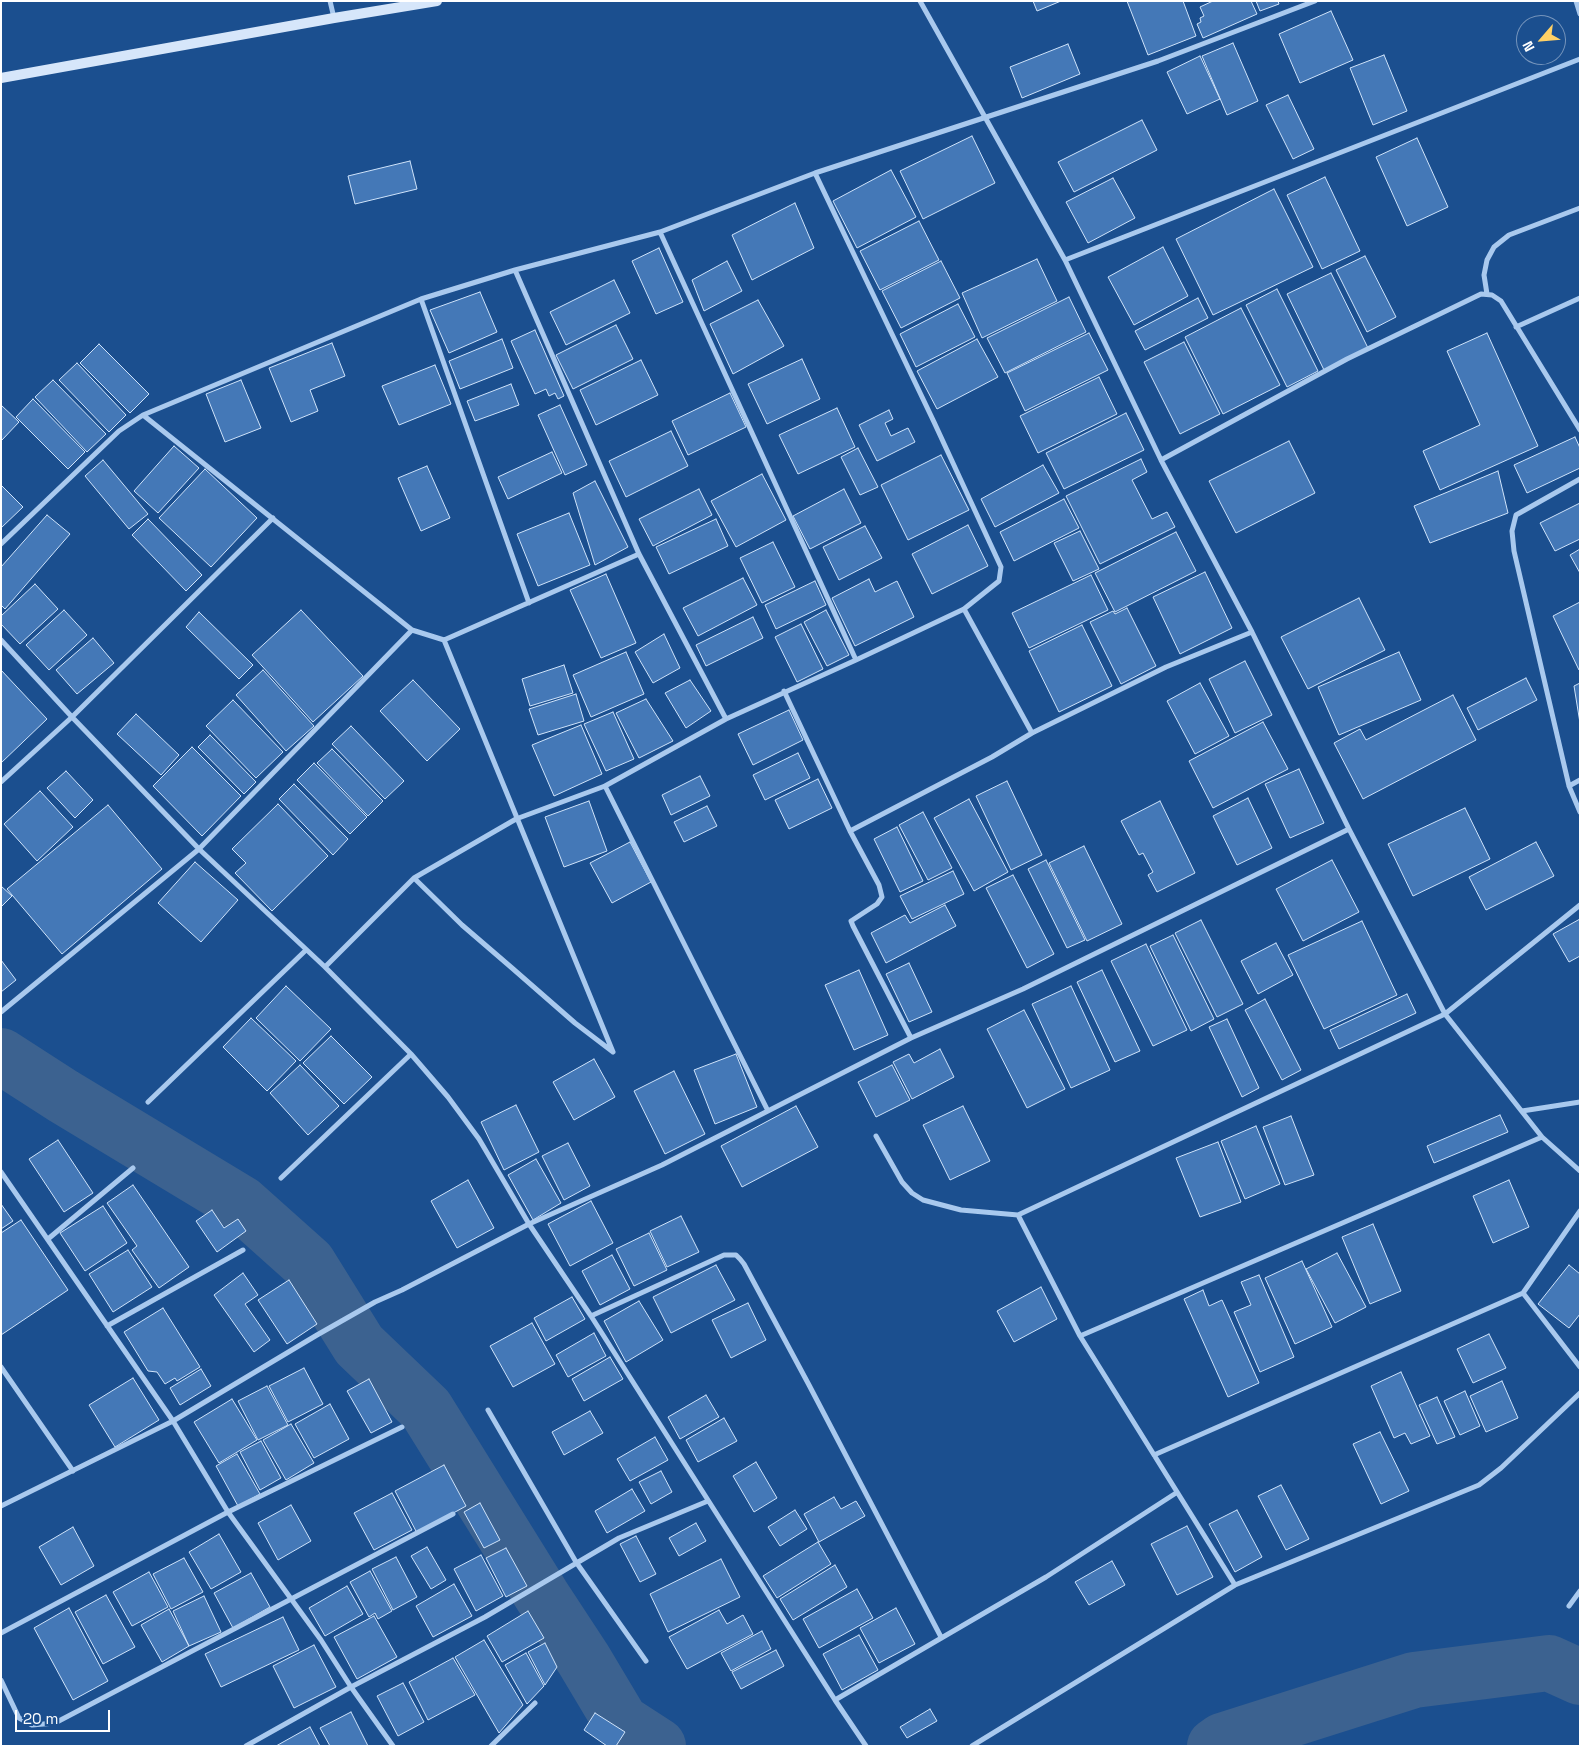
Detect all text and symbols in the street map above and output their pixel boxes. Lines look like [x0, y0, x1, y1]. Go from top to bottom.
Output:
north arrow [1516, 15, 1566, 65]
text: N [1518, 38, 1539, 55]
scale bar [18, 1700, 112, 1732]
text: 20 m [23, 1709, 58, 1728]

